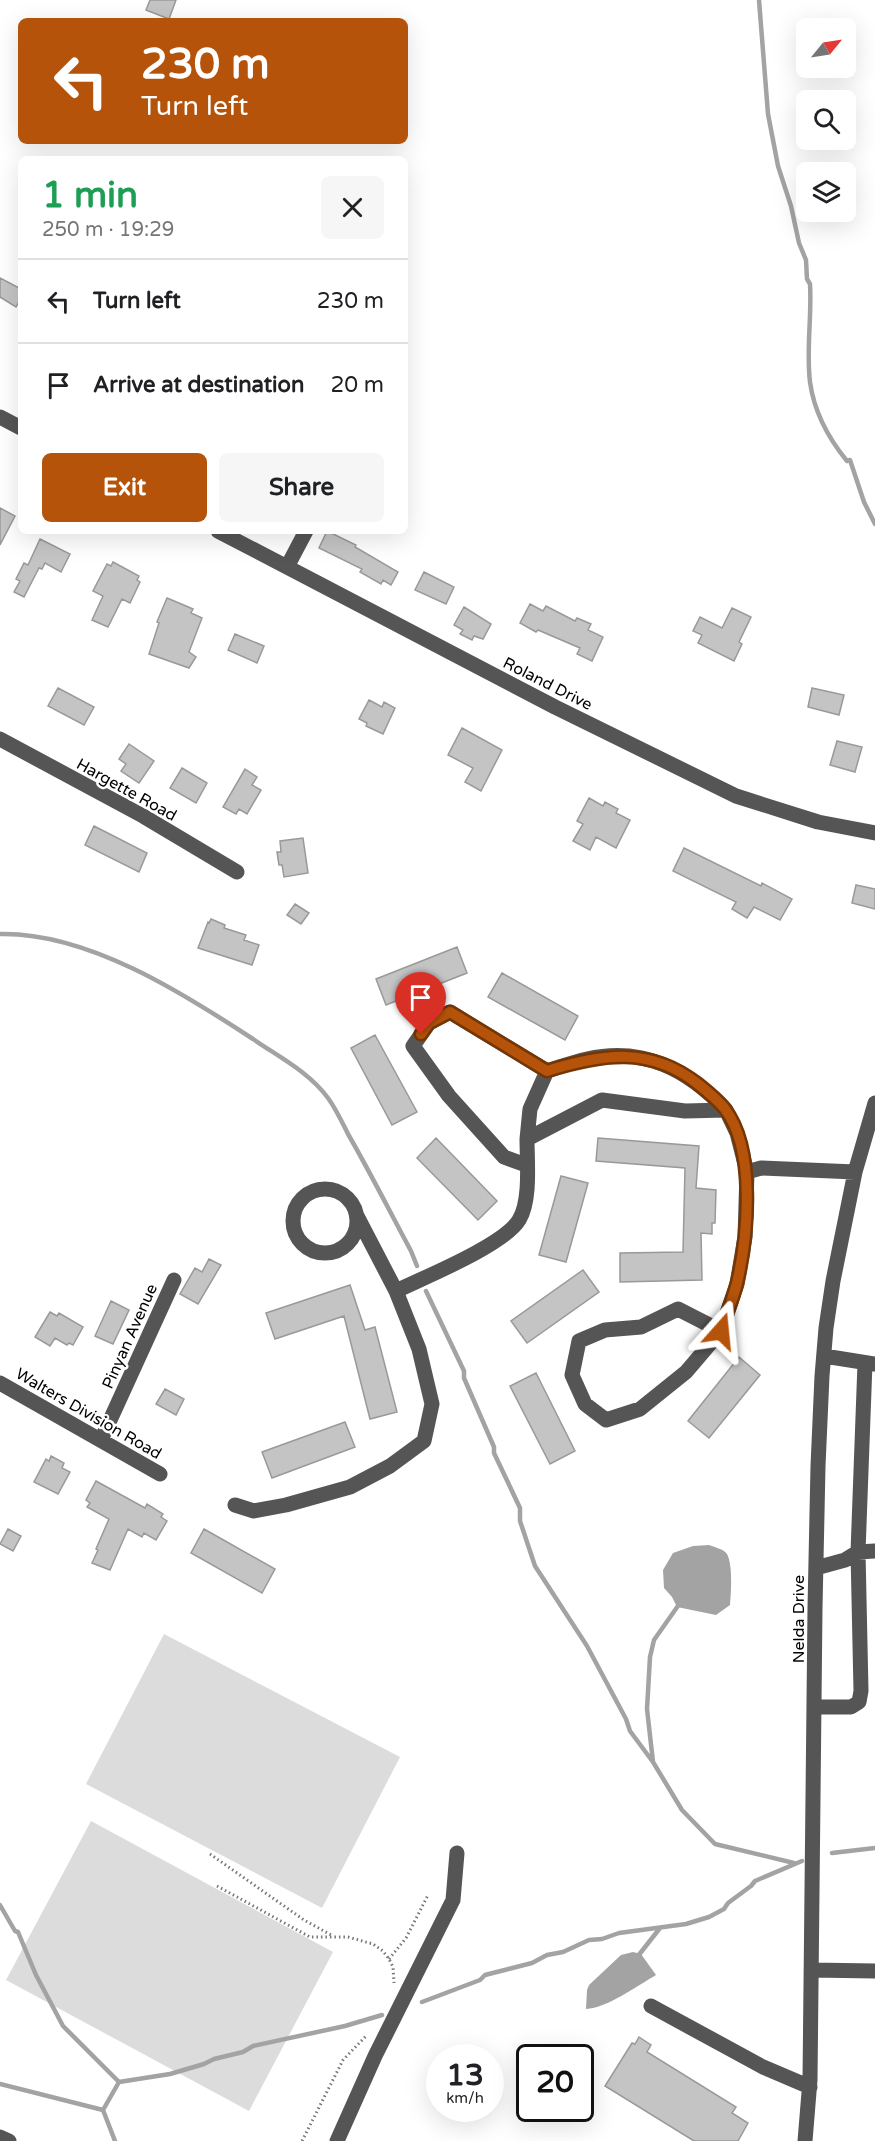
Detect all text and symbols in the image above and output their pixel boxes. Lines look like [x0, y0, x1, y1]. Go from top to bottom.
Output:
north arrow [796, 18, 856, 78]
map controls [796, 18, 856, 222]
text: 230 m [141, 39, 270, 90]
icon: left [42, 42, 120, 120]
text: Turn left [141, 90, 248, 123]
button: search [796, 90, 856, 150]
button: layers [796, 162, 856, 222]
text: 1 min [42, 174, 138, 217]
button: close [321, 176, 384, 239]
text: 250 m · 19:29 [42, 218, 174, 242]
icon: left [42, 285, 75, 318]
text: Turn left [93, 288, 181, 314]
text: 230 m [317, 288, 384, 314]
icon: arrive [42, 369, 75, 402]
text: Arrive at destination [93, 372, 304, 398]
text: 20 m [330, 372, 384, 398]
button: Exit [42, 453, 207, 522]
button: Share [219, 453, 384, 522]
street label: Roland Drive [500, 653, 596, 715]
street label: Hargette Road [73, 754, 180, 826]
pin [395, 972, 446, 1034]
icon: arrive [404, 981, 437, 1014]
street label: Pinyan Avenue [98, 1281, 162, 1392]
position arrow [689, 1299, 753, 1363]
street label: Walters Division Road [12, 1364, 165, 1464]
street label: Nelda Drive [789, 1575, 809, 1663]
speed limit sign: 20 [516, 2044, 594, 2122]
text: 13 [446, 2057, 484, 2094]
text: km/h [446, 2089, 484, 2107]

